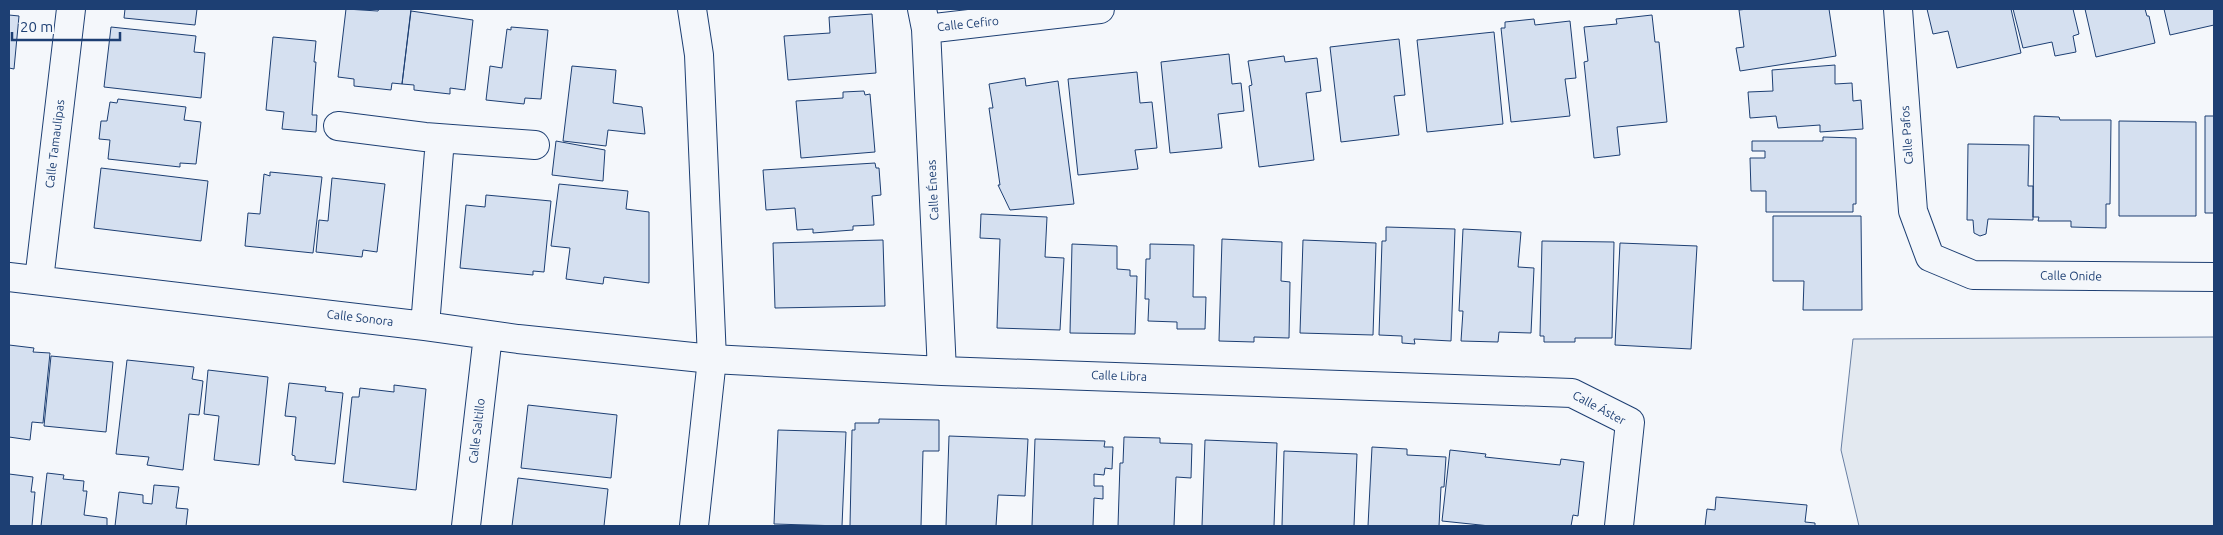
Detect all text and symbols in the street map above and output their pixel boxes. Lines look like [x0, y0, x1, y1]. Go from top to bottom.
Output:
scale bar [12, 10, 120, 42]
street label: Calle Cefiro [936, 14, 1000, 33]
text: 20 m [20, 18, 53, 35]
street label: Calle Tamaulipas [43, 99, 66, 189]
street label: Calle Pafos [1898, 105, 1915, 165]
street label: Calle Éneas [924, 159, 941, 221]
street label: Calle Onide [2040, 268, 2102, 283]
street label: Calle Sonora [326, 307, 394, 328]
street label: Calle Libra [1091, 368, 1147, 383]
street label: Calle Áster [1570, 388, 1628, 427]
street label: Calle Saltillo [466, 398, 487, 464]

